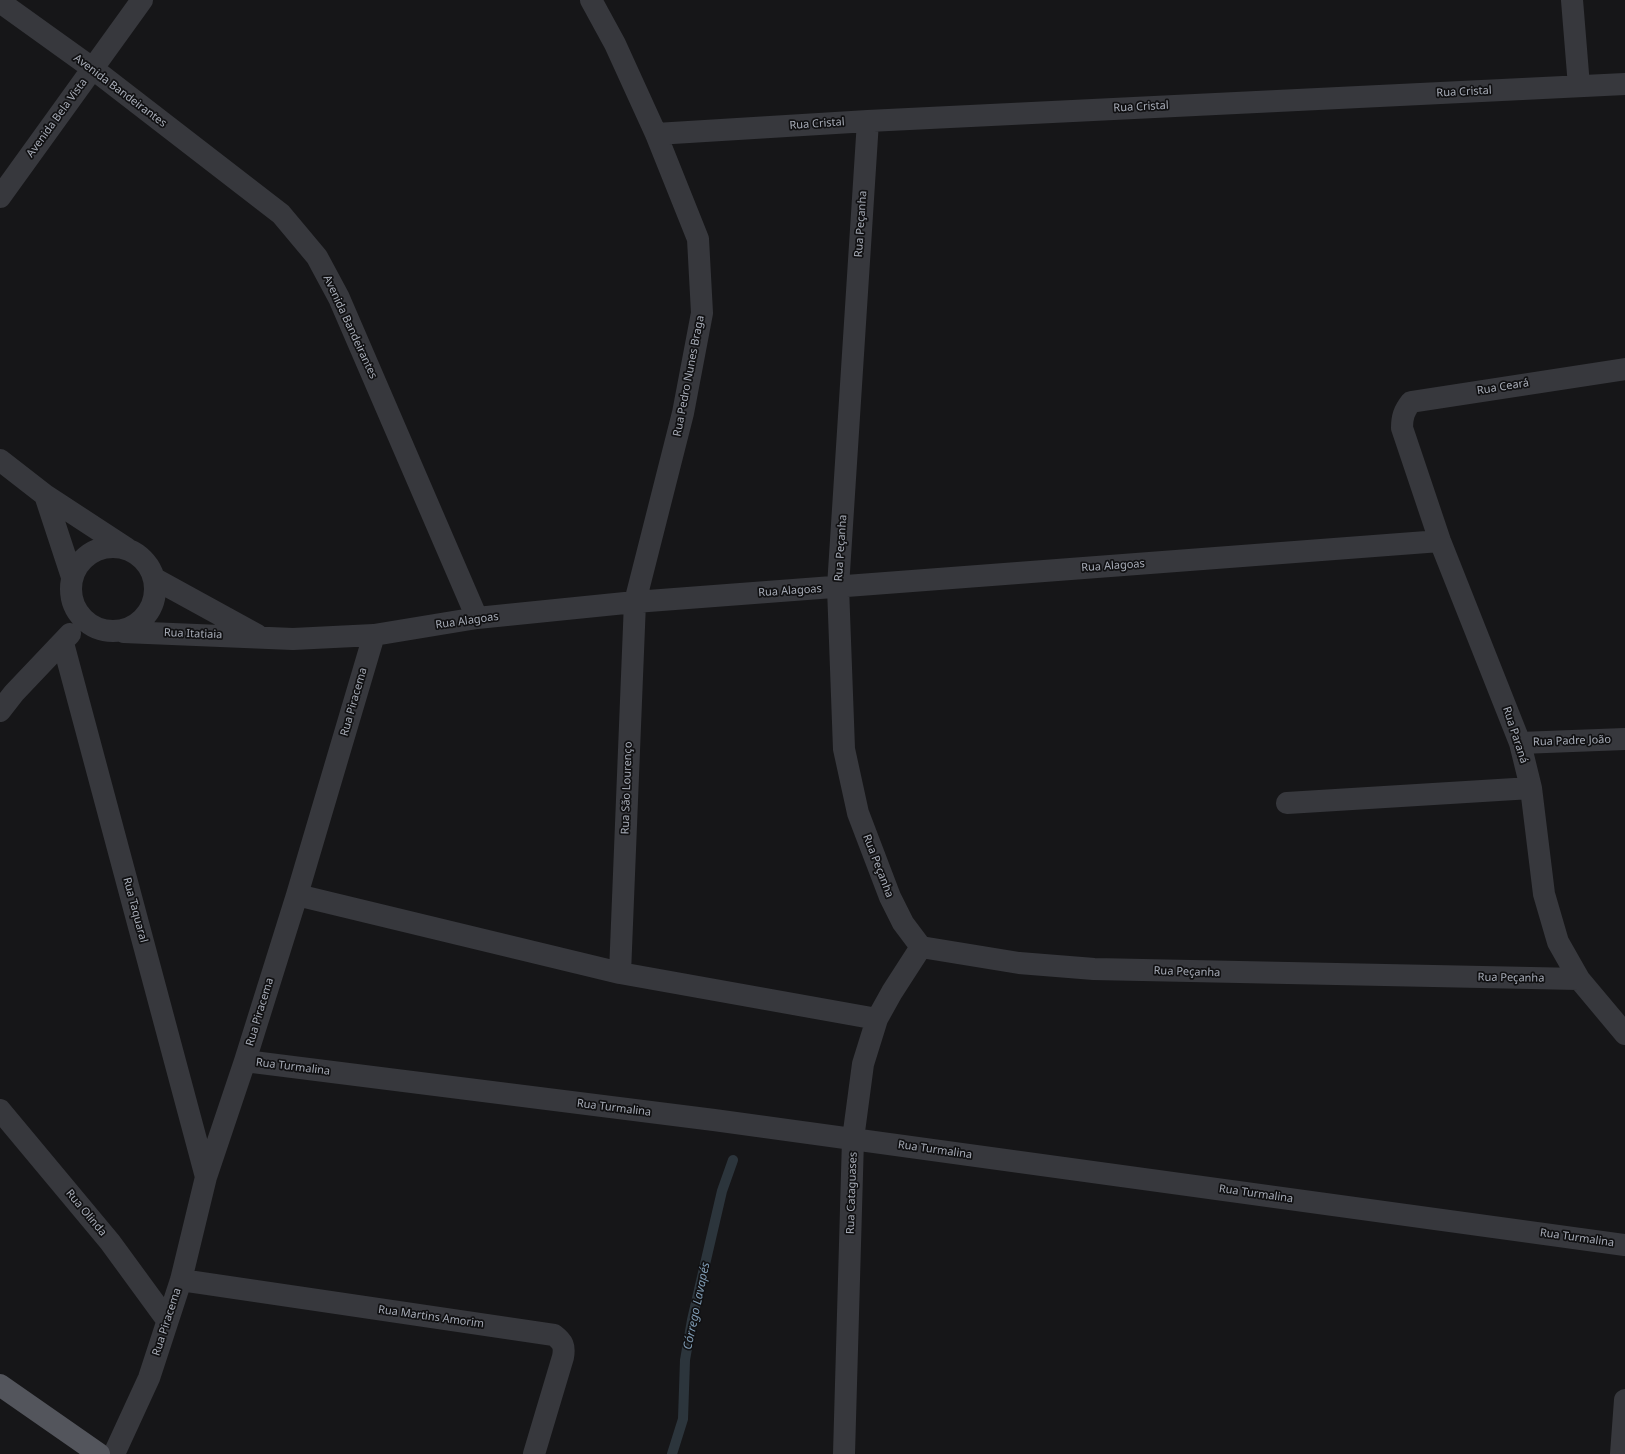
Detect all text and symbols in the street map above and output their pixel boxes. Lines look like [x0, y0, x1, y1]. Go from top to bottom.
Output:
street label: Avenida Bandeirantes [71, 52, 169, 130]
street label: Avenida Bela Vista [24, 76, 90, 160]
street label: Rua Cristal [1436, 84, 1492, 100]
street label: Rua Cristal [1113, 99, 1169, 115]
street label: Rua Cristal [789, 115, 845, 133]
street label: Rua Peçanha [852, 190, 870, 258]
street label: Avenida Bandeirantes [320, 273, 380, 381]
street label: Rua Pedro Nunes Braga [671, 314, 707, 438]
street label: Rua Ceará [1476, 376, 1530, 398]
street label: Rua Peçanha [832, 514, 850, 582]
street label: Rua Alagoas [1081, 557, 1145, 575]
street label: Rua Alagoas [758, 582, 822, 600]
street label: Rua Alagoas [435, 610, 499, 632]
street label: Rua Itatiaia [164, 626, 222, 642]
street label: Rua Piracema [338, 666, 370, 738]
street label: Rua Paraná [1500, 705, 1530, 765]
street label: Rua Padre João [1533, 733, 1611, 749]
street label: Rua São Lourenço [619, 741, 635, 835]
street label: Rua Peçanha [860, 832, 896, 900]
street label: Rua Taquaral [120, 876, 150, 944]
street label: Rua Peçanha [1153, 964, 1221, 980]
street label: Rua Peçanha [1478, 971, 1544, 985]
street label: Rua Piracema [243, 976, 277, 1048]
street label: Rua Turmalina [255, 1056, 331, 1078]
street label: Rua Turmalina [576, 1097, 652, 1119]
street label: Rua Turmalina [897, 1138, 973, 1162]
street label: Rua Cataguases [844, 1152, 860, 1234]
street label: Rua Turmalina [1218, 1182, 1294, 1206]
street label: Rua Olinda [63, 1187, 109, 1239]
street label: Rua Turmalina [1539, 1226, 1615, 1250]
water label: Córrego Lavapés [681, 1261, 713, 1351]
street label: Rua Piracema [150, 1286, 184, 1358]
street label: Rua Martins Amorim [377, 1303, 485, 1331]

